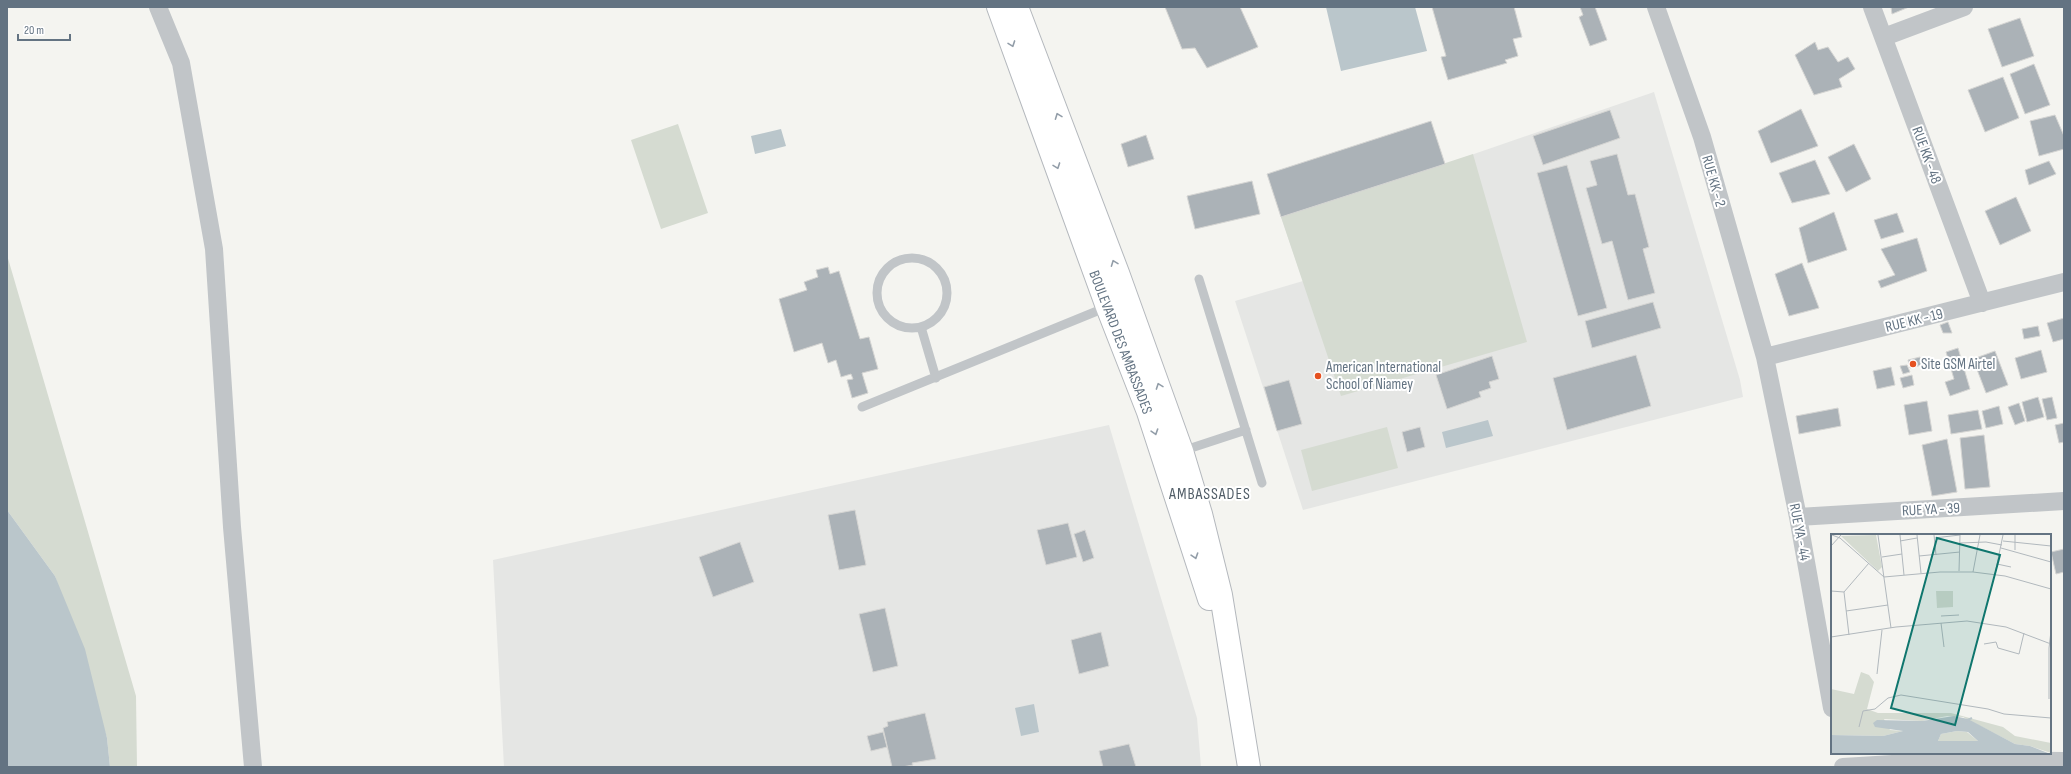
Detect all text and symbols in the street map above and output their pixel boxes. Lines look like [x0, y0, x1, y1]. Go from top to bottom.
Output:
scale bar [18, 16, 70, 42]
text: 20 m [24, 23, 44, 38]
one-way arrow [1007, 40, 1015, 47]
one-way arrow [1055, 112, 1063, 119]
street label: RUE KK - 48 [1907, 124, 1946, 186]
street label: RUE KK - 2 [1697, 153, 1730, 209]
one-way arrow [1052, 162, 1060, 169]
one-way arrow [1111, 260, 1119, 267]
street label: BOULEVARD DES AMBASSADES [1084, 268, 1157, 417]
street label: RUE KK - 19 [1883, 304, 1945, 337]
place label: Site GSM Airtel [1921, 355, 1995, 374]
place label: American International School of Niamey [1325, 358, 1441, 394]
marker: Site GSM Airtel [1908, 359, 1918, 369]
marker: American International School of Niamey [1313, 371, 1323, 381]
one-way arrow [1155, 382, 1163, 389]
one-way arrow [1150, 428, 1159, 435]
district label: AMBASSADES [1168, 485, 1251, 504]
street label: RUE YA - 39 [1902, 498, 1961, 521]
street label: RUE YA - 44 [1785, 502, 1814, 562]
inset map [1831, 534, 2051, 754]
one-way arrow [1190, 552, 1198, 559]

